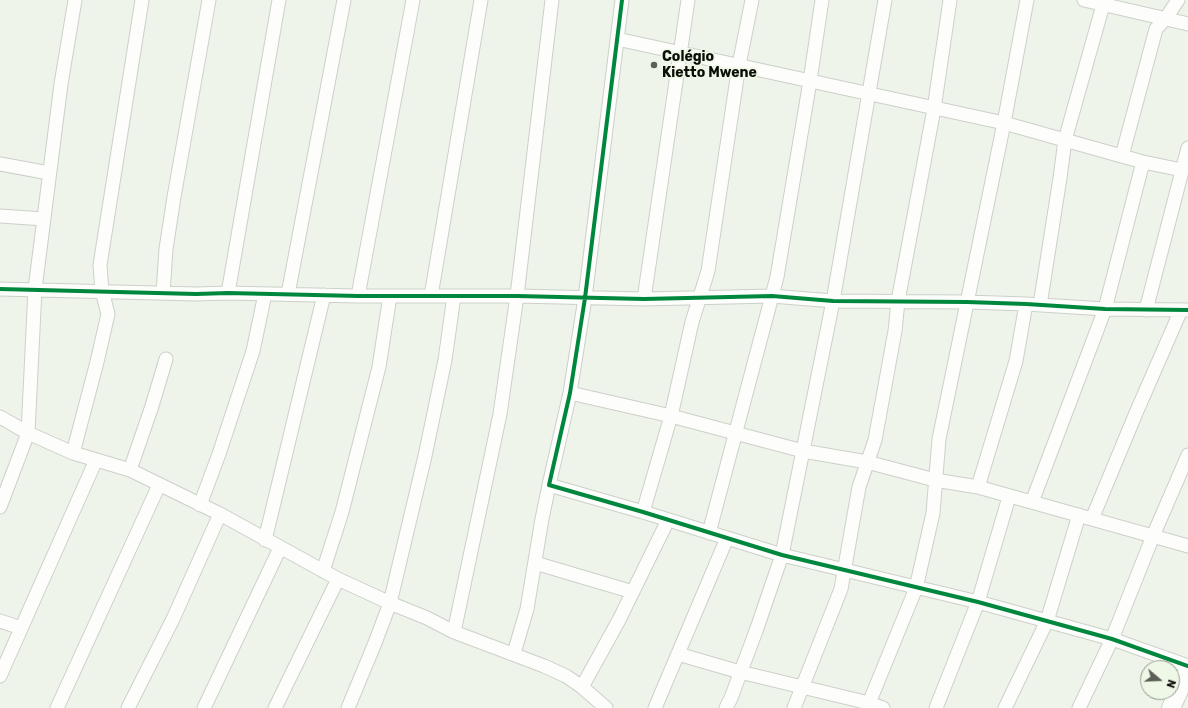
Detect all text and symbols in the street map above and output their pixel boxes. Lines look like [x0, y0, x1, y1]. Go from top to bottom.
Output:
place label: Colégio Kietto Mwene [662, 49, 757, 82]
marker: Colégio Kietto Mwene [649, 60, 659, 70]
north arrow [1140, 660, 1180, 700]
text: N [1163, 678, 1178, 690]

